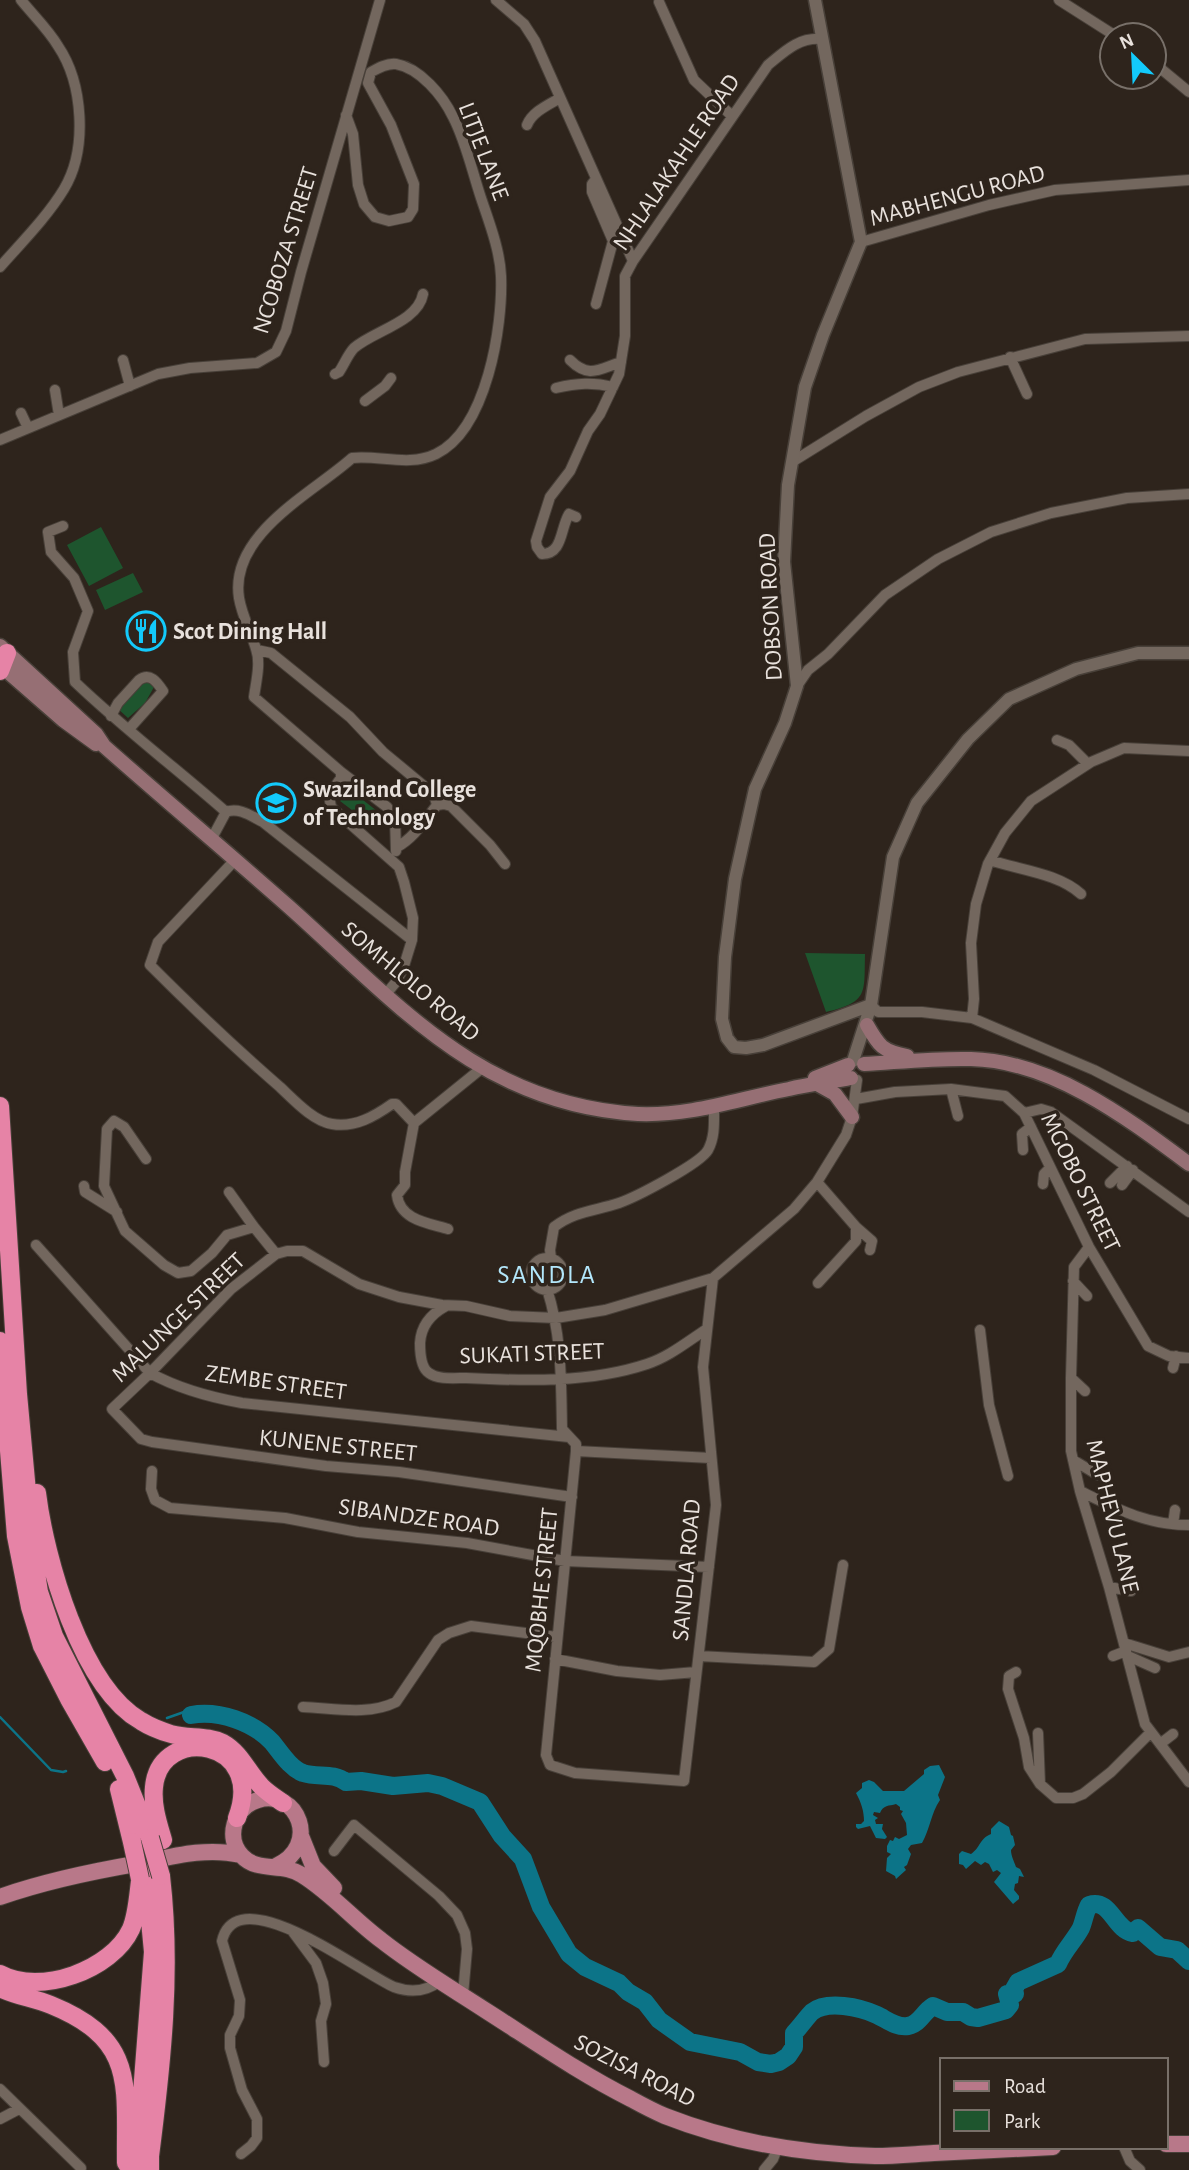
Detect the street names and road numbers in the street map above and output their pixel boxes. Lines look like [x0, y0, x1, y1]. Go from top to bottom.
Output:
street label: NHLALAKAHLE ROAD [609, 70, 745, 255]
street label: LITJE LANE [453, 99, 513, 204]
street label: MABHENGU ROAD [867, 161, 1048, 231]
street label: NCOBOZA STREET [249, 164, 323, 337]
street label: DOBSON ROAD [755, 532, 787, 681]
street label: SOMHLOLO ROAD [337, 917, 484, 1046]
street label: MGOBO STREET [1036, 1109, 1124, 1256]
street label: MALUNGE STREET [108, 1248, 250, 1387]
street label: SUKATI STREET [459, 1339, 605, 1369]
street label: ZEMBE STREET [204, 1361, 348, 1405]
street label: KUNENE STREET [258, 1426, 418, 1466]
street label: MAPHEVU LANE [1081, 1437, 1143, 1596]
street label: SIBANDZE ROAD [337, 1495, 501, 1541]
street label: SANDLA ROAD [669, 1498, 705, 1642]
street label: MQOBHE STREET [521, 1506, 563, 1674]
street label: SOZISA ROAD [570, 2030, 699, 2112]

